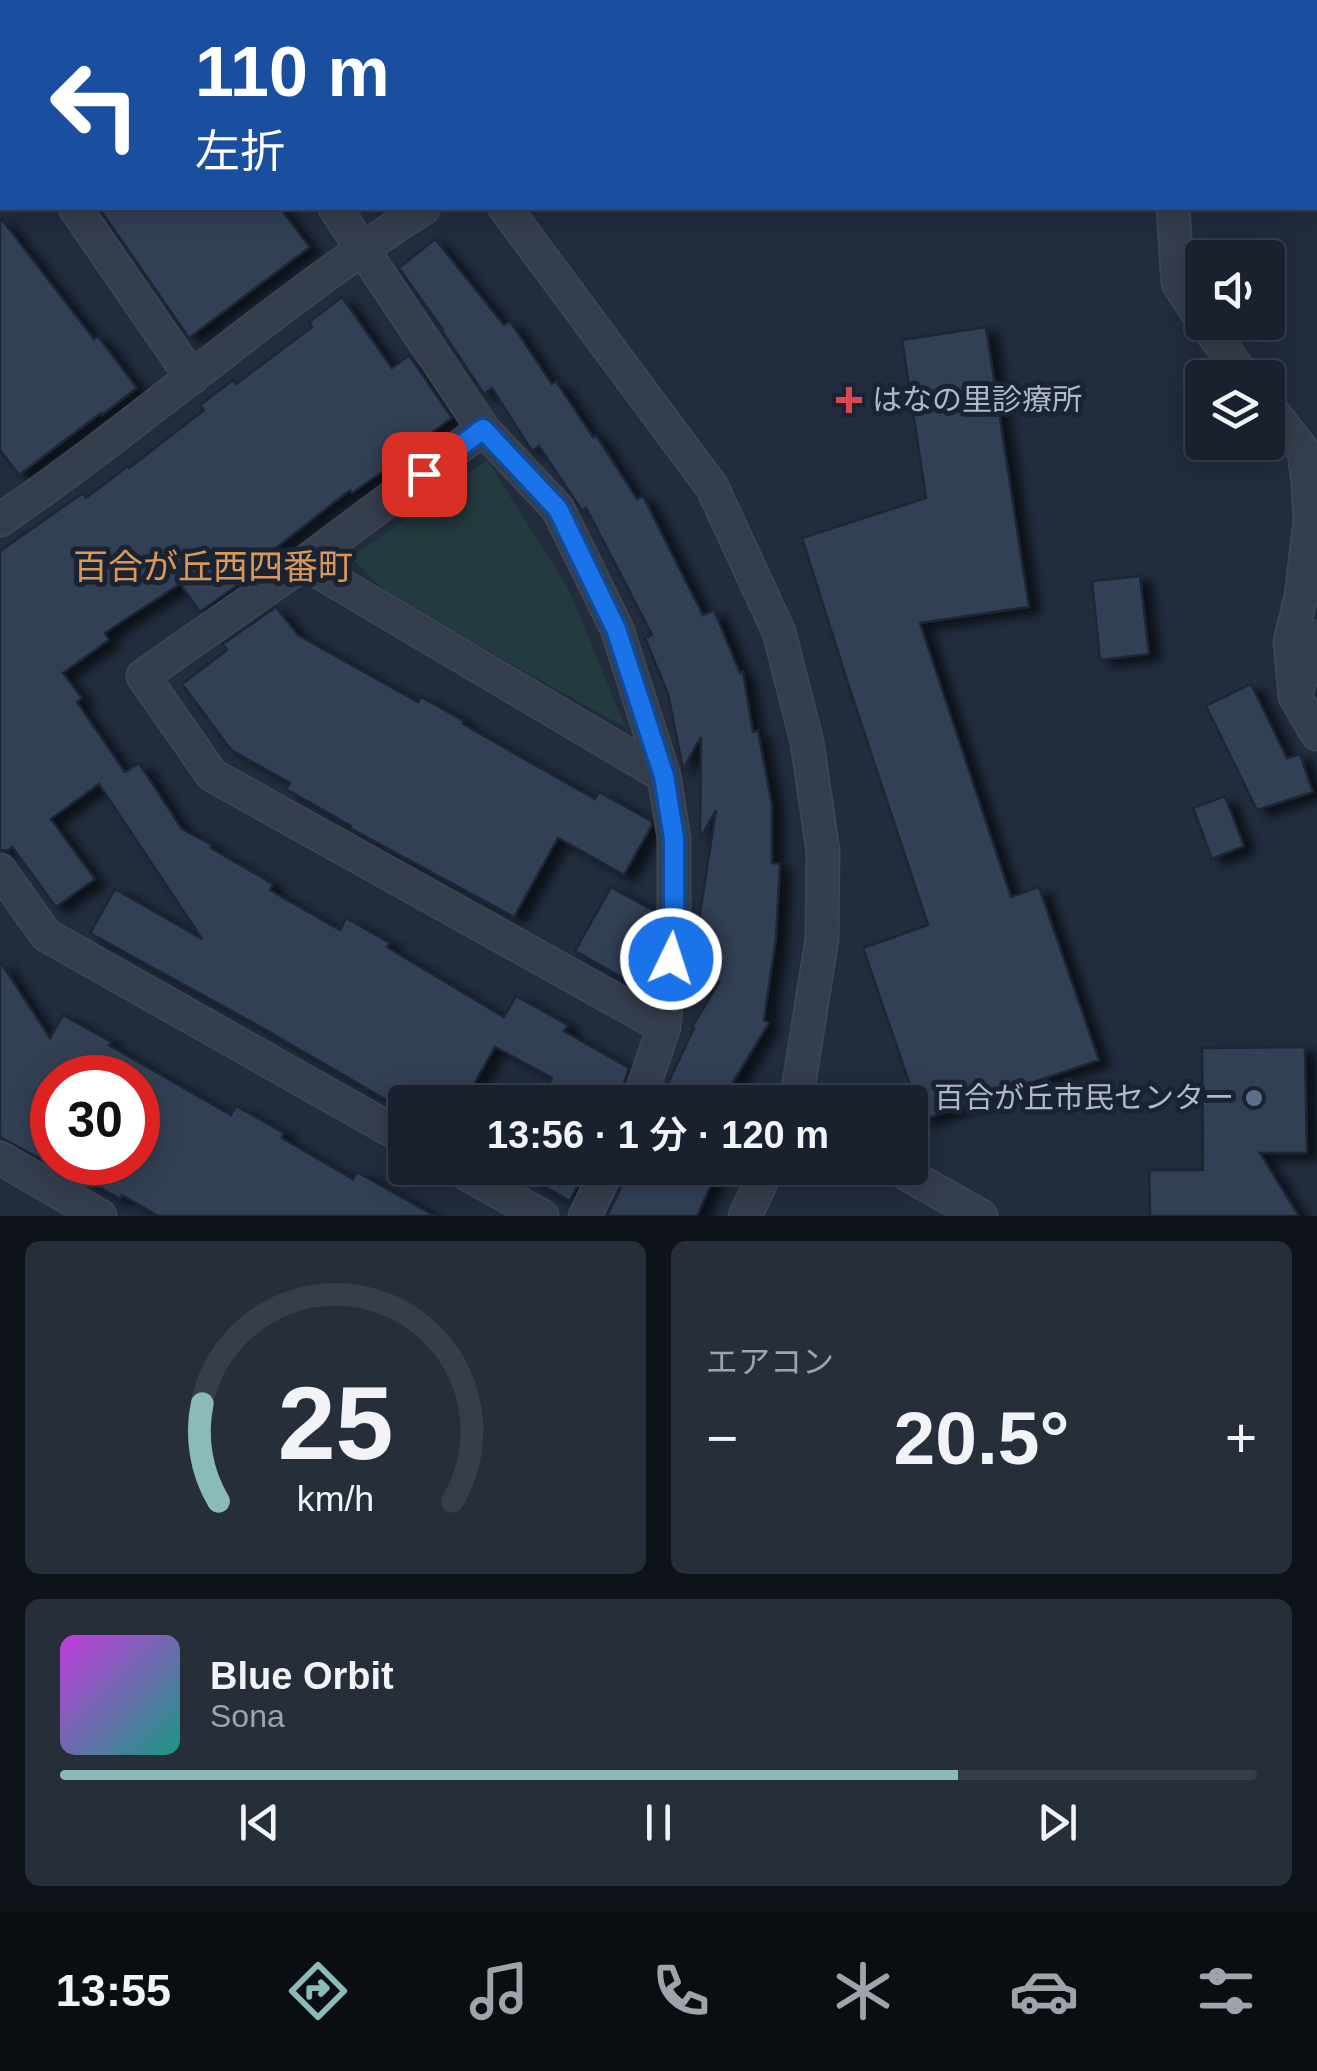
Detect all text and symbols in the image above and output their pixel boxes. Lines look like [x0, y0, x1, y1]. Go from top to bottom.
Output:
text: 110 m [195, 33, 390, 111]
icon: left [30, 40, 160, 170]
text: 左折 [195, 126, 285, 177]
map controls [1185, 240, 1285, 460]
button: sound [1185, 240, 1285, 340]
button: layers [1185, 360, 1285, 460]
place label: はなの里診療所 [872, 383, 1082, 416]
marker: はなの里診療所 [836, 387, 862, 413]
pin [382, 432, 467, 517]
icon: arrive [397, 447, 452, 502]
district label: 百合が丘西四番町 [73, 547, 353, 586]
position arrow [619, 907, 723, 1011]
speed limit sign: 30 [30, 1055, 160, 1185]
place label: 百合が丘市民センター [934, 1081, 1234, 1114]
marker: 百合が丘市民センター [1243, 1087, 1265, 1109]
text: 13:56 · 1 分 · 120 m [487, 1114, 829, 1156]
text: エアコン [706, 1344, 834, 1380]
text: 25 [278, 1365, 393, 1481]
text: 20.5° [894, 1396, 1069, 1480]
text: − [706, 1407, 738, 1469]
text: + [1225, 1407, 1257, 1469]
text: km/h [297, 1479, 374, 1519]
text: Blue Orbit [210, 1655, 394, 1697]
text: Sona [210, 1698, 285, 1734]
icon: previous [232, 1795, 287, 1850]
icon: pause [631, 1795, 686, 1850]
icon: next [1030, 1795, 1085, 1850]
icon: directions [283, 1956, 353, 2026]
icon: music [464, 1956, 534, 2026]
icon: phone [646, 1956, 716, 2026]
icon: climate [828, 1956, 898, 2026]
icon: car [1009, 1956, 1079, 2026]
icon: filters [1191, 1956, 1261, 2026]
text: 13:55 [56, 1965, 171, 2016]

